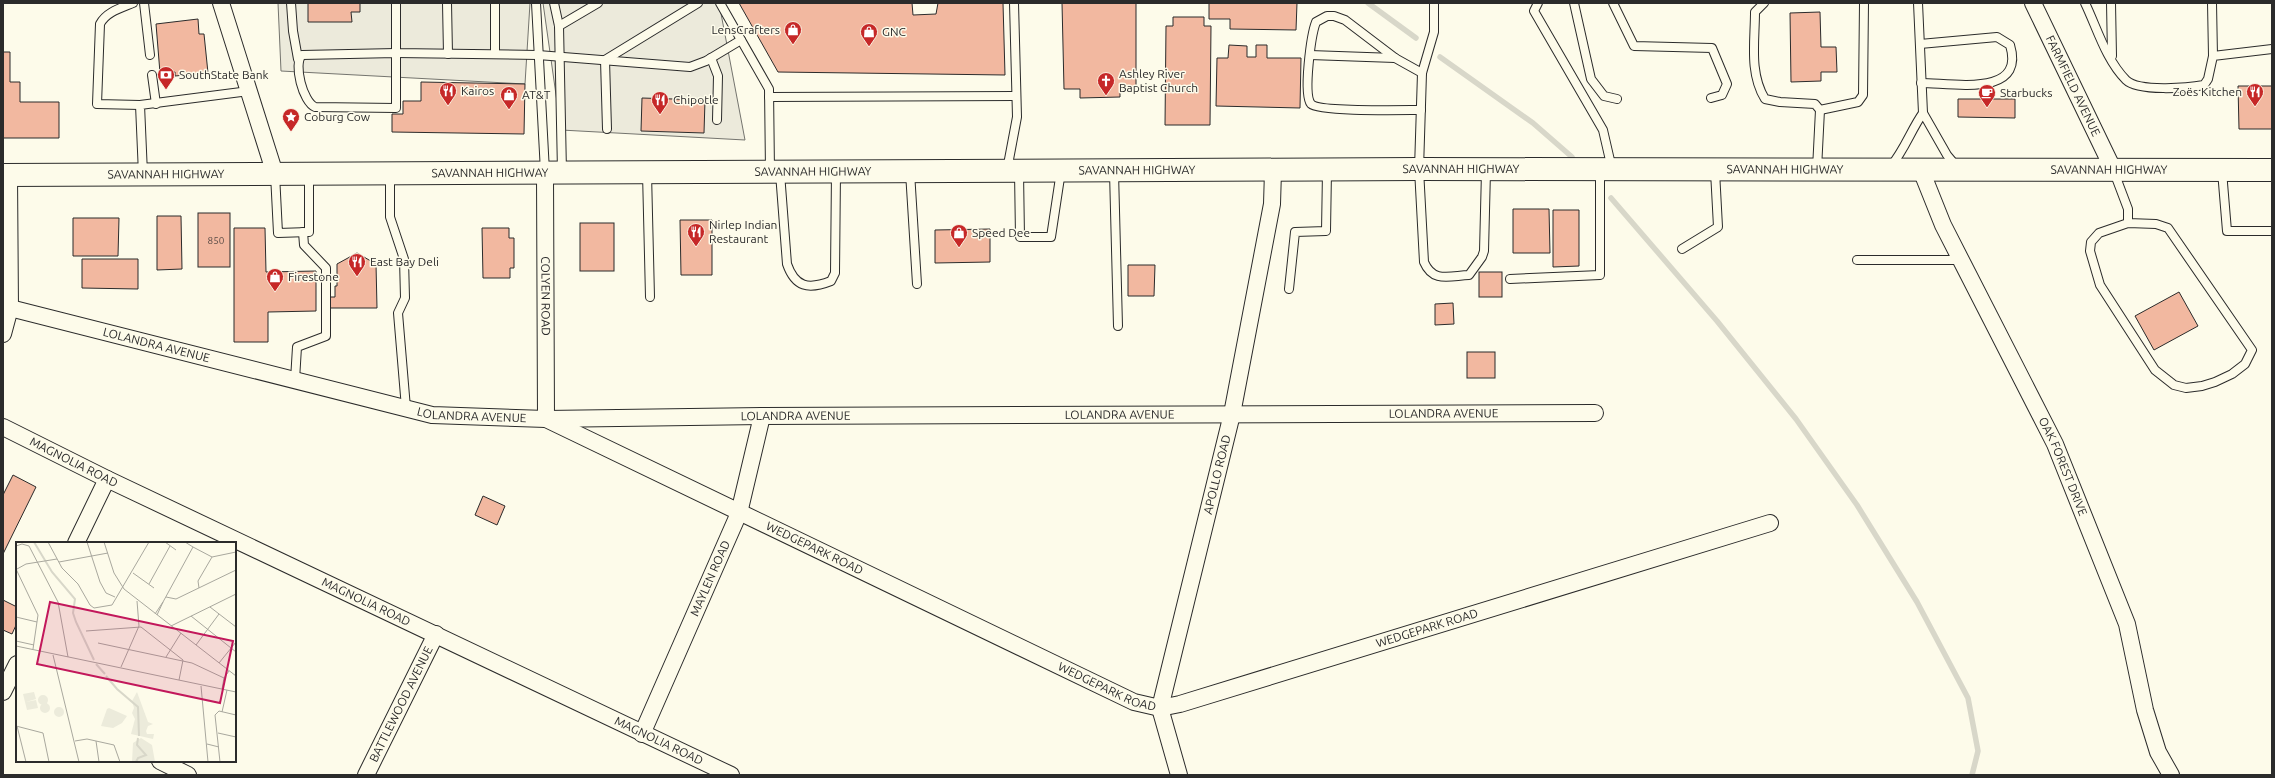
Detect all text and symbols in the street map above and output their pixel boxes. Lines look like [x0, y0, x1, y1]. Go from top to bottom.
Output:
shop icon: LensCrafters [783, 20, 803, 45]
shop icon: GNC [859, 22, 879, 47]
place label: LensCrafters [712, 23, 780, 36]
place label: GNC [882, 25, 907, 38]
street label: FARMFIELD AVENUE [2044, 33, 2103, 138]
bank icon: SouthState Bank [156, 65, 176, 90]
place label: Ashley River Baptist Church [1119, 67, 1198, 94]
place label: SouthState Bank [179, 68, 269, 81]
church icon: Ashley River Baptist Church [1096, 71, 1116, 96]
restaurant icon: Kairos [438, 81, 458, 106]
restaurant icon: Zoës Kitchen [2245, 82, 2265, 107]
cafe icon: Starbucks [1977, 83, 1997, 108]
place label: Kairos [461, 84, 494, 97]
shop icon: AT&T [499, 85, 519, 110]
place label: Zoës Kitchen [2173, 85, 2242, 98]
place label: Starbucks [2000, 86, 2052, 99]
place label: AT&T [522, 88, 551, 101]
restaurant icon: Chipotle [650, 90, 670, 115]
place label: Chipotle [673, 93, 719, 106]
place icon: Coburg Cow [281, 107, 301, 132]
place label: Coburg Cow [304, 110, 371, 123]
street label: SAVANNAH HIGHWAY [1402, 162, 1520, 175]
street label: SAVANNAH HIGHWAY [1726, 162, 1844, 175]
street label: SAVANNAH HIGHWAY [1078, 163, 1196, 176]
street label: SAVANNAH HIGHWAY [2050, 163, 2168, 176]
street label: SAVANNAH HIGHWAY [754, 164, 872, 178]
street label: SAVANNAH HIGHWAY [431, 166, 549, 179]
street label: SAVANNAH HIGHWAY [107, 167, 225, 181]
place label: Nirlep Indian Restaurant [709, 218, 777, 245]
restaurant icon: Nirlep Indian Restaurant [686, 222, 706, 247]
shop icon: Speed Dee [949, 223, 969, 248]
place label: Speed Dee [972, 226, 1030, 239]
house number: 850 [208, 235, 225, 246]
restaurant icon: East Bay Deli [347, 252, 367, 277]
place label: East Bay Deli [370, 255, 439, 268]
street label: COLYEN ROAD [539, 256, 553, 336]
shop icon: Firestone [265, 267, 285, 292]
place label: Firestone [288, 270, 339, 283]
street label: LOLANDRA AVENUE [102, 325, 212, 364]
street label: LOLANDRA AVENUE [416, 404, 527, 424]
street label: LOLANDRA AVENUE [1389, 406, 1499, 420]
street label: LOLANDRA AVENUE [1065, 408, 1175, 421]
street label: LOLANDRA AVENUE [741, 409, 851, 422]
street label: OAK FOREST DRIVE [2036, 415, 2090, 518]
street label: APOLLO ROAD [1201, 433, 1233, 515]
street label: MAGNOLIA ROAD [28, 434, 120, 489]
street label: WEDGEPARK ROAD [764, 519, 865, 577]
street label: MAYLEN ROAD [688, 538, 732, 618]
inset map [16, 542, 236, 762]
street label: MAGNOLIA ROAD [320, 575, 413, 628]
street label: WEDGEPARK ROAD [1374, 606, 1479, 650]
street label: BATTLEWOOD AVENUE [367, 644, 435, 764]
street label: WEDGEPARK ROAD [1056, 659, 1157, 713]
street label: MAGNOLIA ROAD [613, 714, 705, 767]

